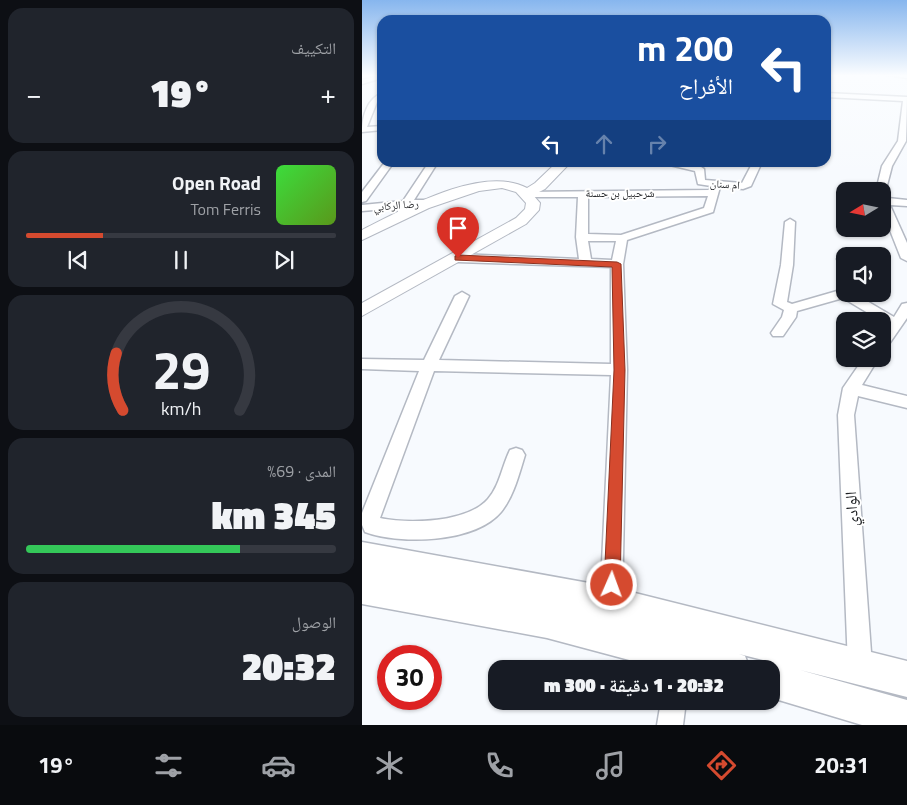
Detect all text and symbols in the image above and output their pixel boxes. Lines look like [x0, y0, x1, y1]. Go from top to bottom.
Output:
text: 200 m [637, 21, 733, 75]
icon: left [751, 35, 816, 100]
text: التكييف [291, 36, 336, 60]
text: 19° [150, 64, 212, 122]
text: الأفراح [679, 69, 733, 103]
text: − [26, 72, 42, 115]
text: + [320, 72, 336, 115]
icon: left [537, 130, 565, 158]
icon: ahead [590, 130, 618, 158]
icon: right [643, 130, 671, 158]
text: Open Road [172, 168, 261, 197]
street label: ام سنان [709, 175, 741, 193]
north arrow [836, 182, 891, 238]
map controls [836, 182, 891, 367]
street label: شرحبيل بن حسنة [585, 185, 655, 201]
street label: رضا الركابي [373, 195, 419, 216]
text: Tom Ferris [190, 197, 261, 221]
pin [437, 207, 479, 258]
icon: arrive [444, 214, 472, 242]
icon: previous [64, 246, 92, 274]
icon: pause [167, 246, 195, 274]
icon: next [270, 246, 298, 274]
button: sound [836, 247, 891, 302]
button: layers [836, 312, 891, 367]
text: 29 [152, 330, 210, 409]
text: km/h [161, 395, 201, 422]
text: المدى · 69% [267, 459, 336, 483]
text: 345 km [211, 486, 336, 544]
street label: الوادي [838, 491, 865, 527]
position arrow [585, 558, 637, 610]
text: الوصول [292, 610, 336, 634]
text: 20:32 [241, 637, 336, 695]
speed limit sign: 30 [377, 645, 442, 710]
text: 20:32 · 1 دقيقة · 300 m [544, 670, 724, 699]
text: 19° [38, 748, 75, 782]
icon: filters [151, 748, 186, 783]
icon: car [261, 748, 296, 783]
icon: climate [372, 748, 407, 783]
icon: phone [482, 748, 517, 783]
icon: music [593, 748, 628, 783]
icon: directions [704, 748, 739, 783]
text: 20:31 [814, 748, 869, 782]

